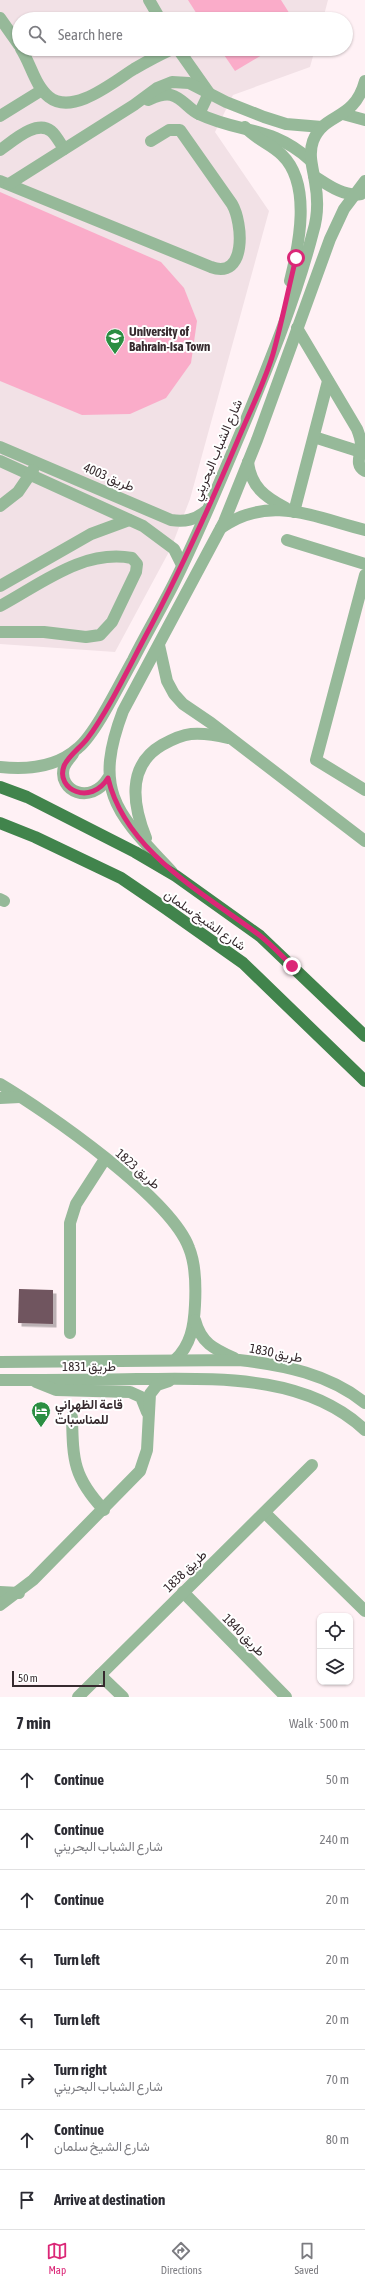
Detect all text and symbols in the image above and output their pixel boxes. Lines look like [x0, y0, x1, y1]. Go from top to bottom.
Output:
search box [12, 12, 353, 56]
icon: search [26, 23, 48, 45]
text: Search here [58, 26, 123, 43]
route start [287, 249, 305, 267]
place label: University of Bahrain-Isa Town [129, 324, 210, 354]
school or university icon: University of Bahrain-Isa Town [104, 327, 126, 355]
street label: شارع الشباب البحريني [189, 397, 248, 504]
street label: طريق 4003 [81, 460, 137, 495]
street label: شارع الشيخ سلمان [160, 886, 249, 955]
route end [283, 957, 301, 975]
street label: طريق 1823 [112, 1146, 163, 1193]
street label: طريق 1830 [248, 1341, 304, 1366]
street label: طريق 1831 [62, 1359, 116, 1375]
place label: قاعة الظهراني للمناسبات [55, 1397, 123, 1427]
hotel icon: قاعة الظهراني للمناسبات [30, 1400, 52, 1428]
street label: طريق 1838 [160, 1547, 210, 1596]
street label: طريق 1840 [219, 1611, 268, 1660]
map controls [317, 1613, 353, 1685]
button: locate [317, 1613, 353, 1649]
button: layers [317, 1649, 353, 1685]
scale bar [12, 1669, 105, 1688]
text: 50 m [18, 1672, 38, 1684]
text: 7 min [16, 1713, 51, 1733]
text: Walk · 500 m [289, 1716, 349, 1731]
icon: ahead [16, 1769, 38, 1791]
text: Continue [54, 1771, 104, 1788]
text: 50 m [326, 1772, 349, 1787]
text: Continue [54, 1821, 104, 1838]
icon: ahead [16, 1829, 38, 1851]
text: 240 m [320, 1832, 349, 1847]
text: شارع الشباب البحريني [54, 1839, 163, 1854]
icon: ahead [16, 1889, 38, 1911]
text: Continue [54, 1891, 104, 1908]
text: 20 m [326, 1892, 349, 1907]
icon: left [16, 1949, 38, 1971]
text: Turn left [54, 1951, 100, 1968]
text: 20 m [326, 1952, 349, 1967]
icon: left [16, 2009, 38, 2031]
text: Turn left [54, 2011, 100, 2028]
text: 20 m [326, 2012, 349, 2027]
text: Turn right [54, 2061, 107, 2078]
icon: right [16, 2069, 38, 2091]
text: 70 m [326, 2072, 349, 2087]
text: شارع الشباب البحريني [54, 2079, 163, 2094]
text: Continue [54, 2121, 104, 2138]
icon: ahead [16, 2129, 38, 2151]
text: 80 m [326, 2132, 349, 2147]
text: شارع الشيخ سلمان [54, 2139, 150, 2154]
icon: arrive [16, 2189, 38, 2211]
text: Arrive at destination [54, 2191, 165, 2208]
tab: Map [46, 2240, 68, 2276]
tab: Directions [161, 2240, 202, 2276]
tab: Saved [294, 2240, 319, 2276]

